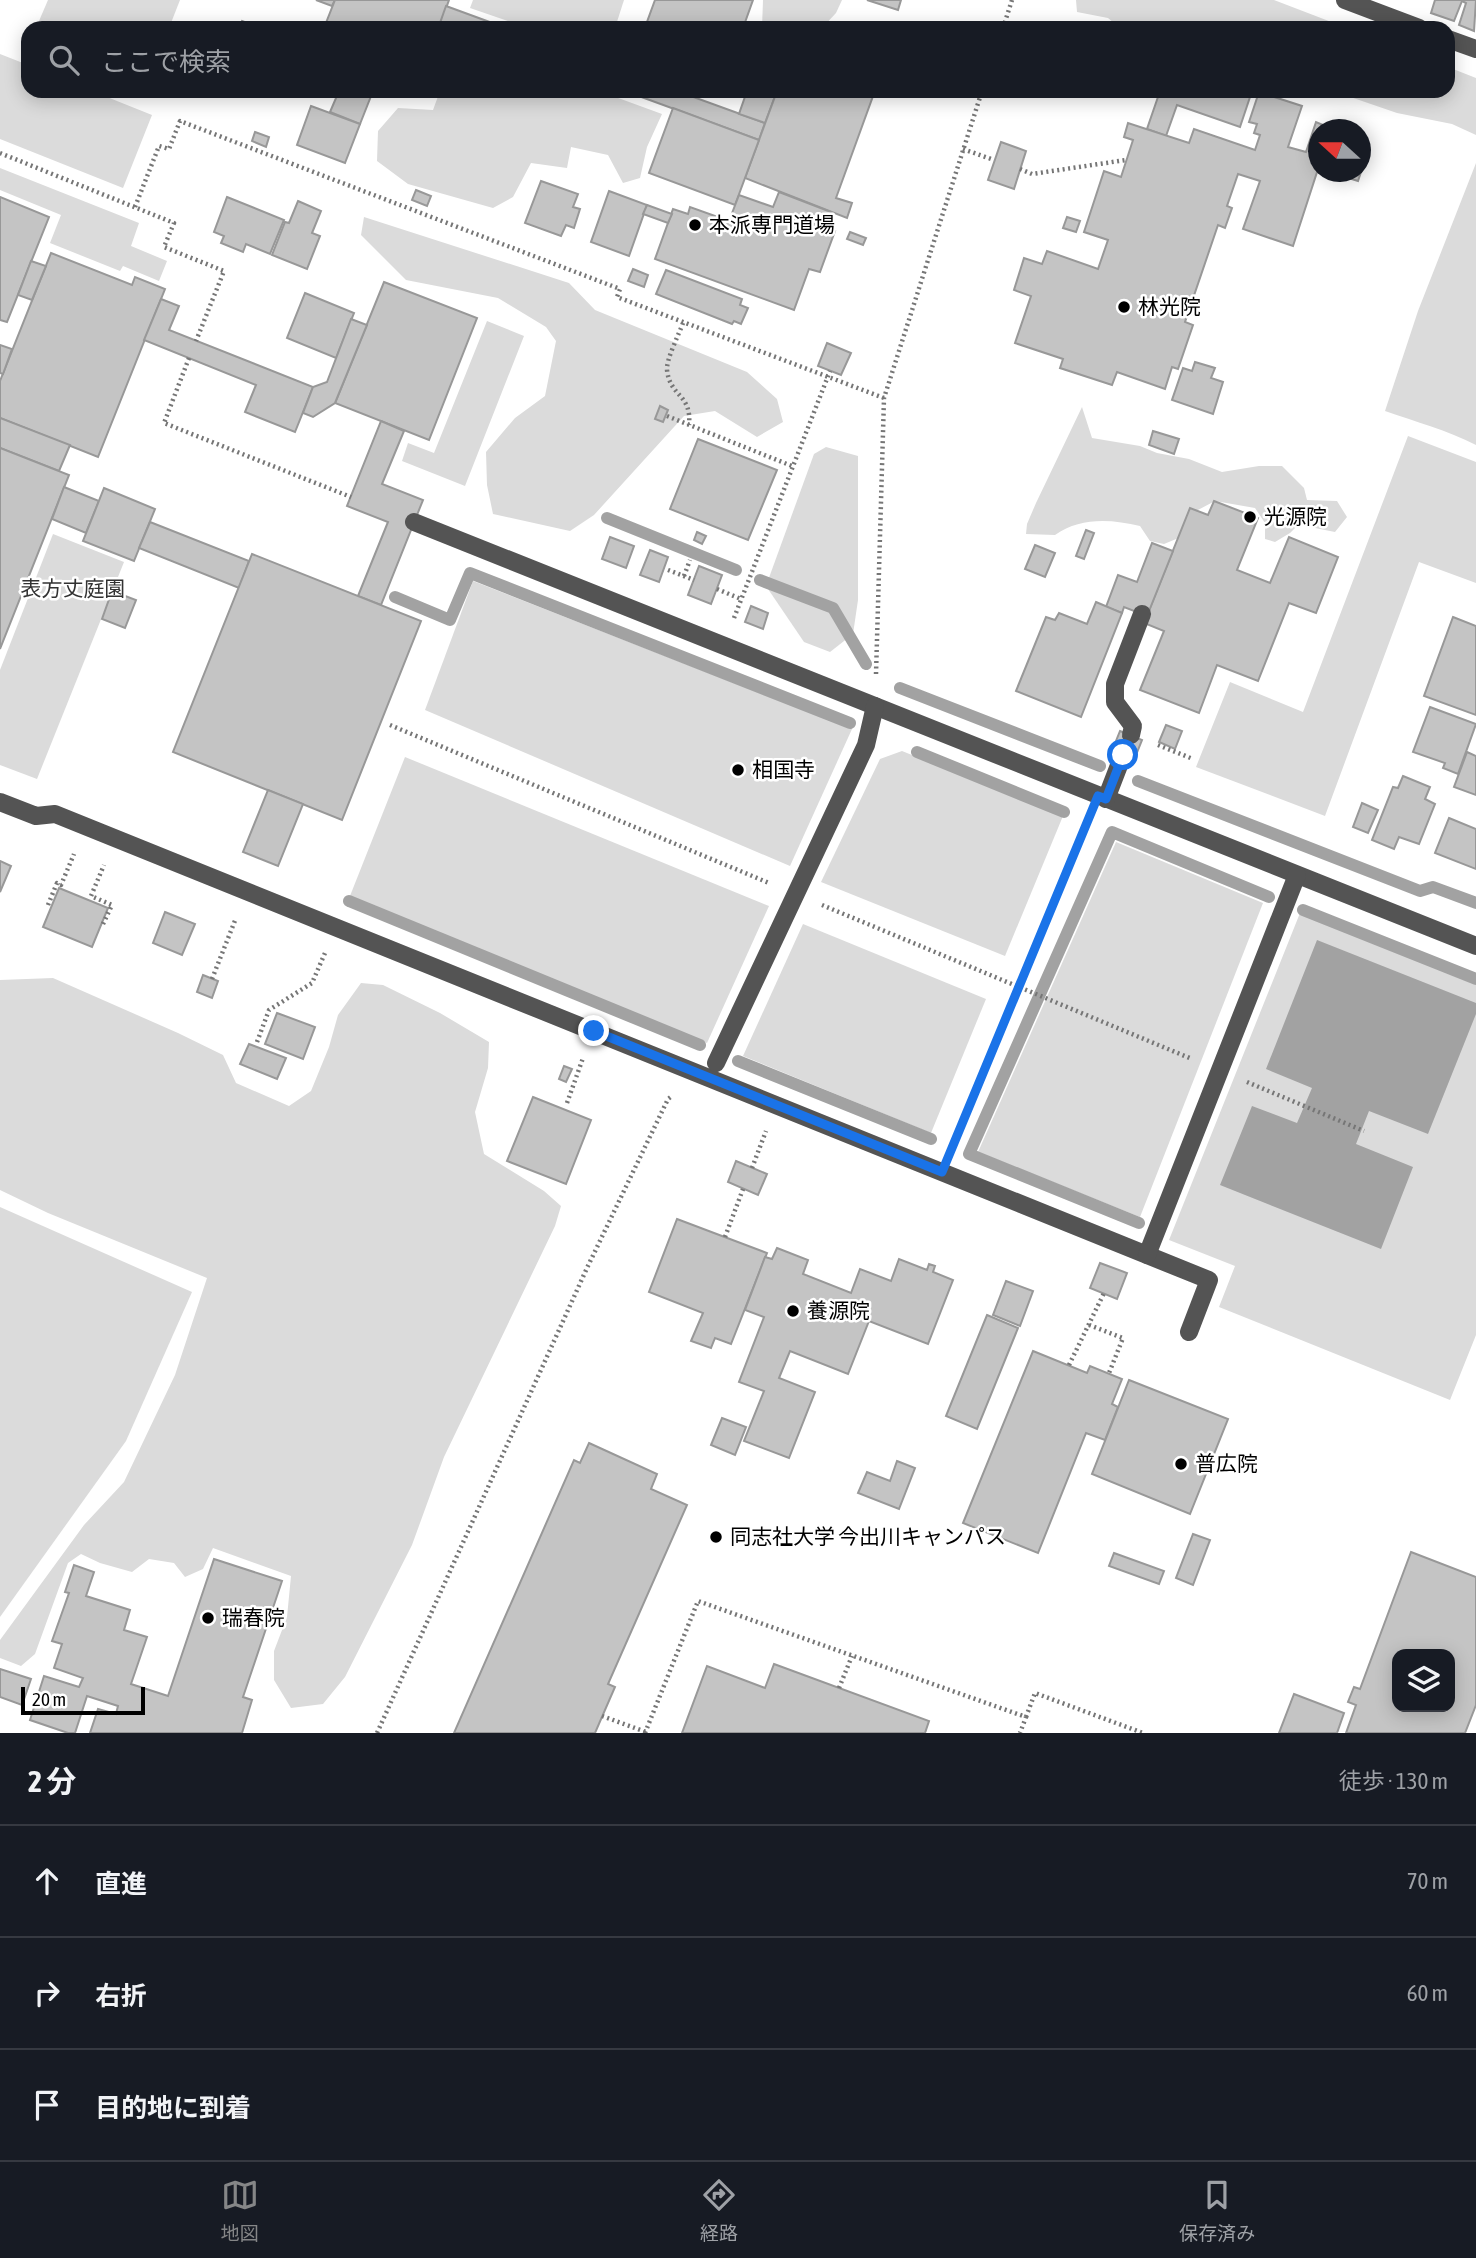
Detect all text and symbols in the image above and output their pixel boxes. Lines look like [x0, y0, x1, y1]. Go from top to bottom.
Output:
search box [21, 21, 1455, 98]
icon: search [45, 41, 83, 79]
text: ここで検索 [101, 47, 231, 77]
north arrow [1308, 119, 1371, 182]
place label: 本派専門道場 [709, 212, 835, 236]
marker: 本派専門道場 [687, 217, 703, 233]
place label: 林光院 [1138, 294, 1201, 318]
marker: 林光院 [1116, 299, 1132, 315]
place label: 光源院 [1264, 504, 1327, 528]
marker: 光源院 [1242, 509, 1258, 525]
park label: 表方丈庭園 [21, 576, 126, 600]
route start [1107, 739, 1138, 770]
place label: 相国寺 [752, 757, 815, 781]
marker: 相国寺 [730, 762, 746, 778]
route end [578, 1015, 609, 1046]
place label: 養源院 [807, 1298, 870, 1322]
marker: 養源院 [785, 1303, 801, 1319]
place label: 普広院 [1195, 1451, 1258, 1475]
marker: 普広院 [1173, 1456, 1189, 1472]
place label: 同志社大学 今出川キャンパス [730, 1524, 1006, 1548]
marker: 同志社大学 今出川キャンパス [708, 1529, 724, 1545]
place label: 瑞春院 [222, 1605, 285, 1629]
marker: 瑞春院 [200, 1610, 216, 1626]
map controls [1392, 1649, 1455, 1712]
button: layers [1392, 1649, 1455, 1712]
scale bar [21, 1684, 145, 1716]
text: 20 m [32, 1688, 66, 1710]
text: 2 分 [28, 1764, 76, 1798]
text: 徒歩 · 130 m [1339, 1768, 1448, 1794]
icon: ahead [28, 1862, 66, 1900]
text: 70 m [1407, 1868, 1448, 1894]
text: 直進 [95, 1869, 147, 1899]
icon: right [28, 1974, 66, 2012]
text: 60 m [1407, 1980, 1448, 2006]
text: 右折 [95, 1981, 147, 2011]
icon: arrive [28, 2086, 66, 2124]
text: 目的地に到着 [95, 2093, 251, 2123]
tab: 地図 [221, 2176, 259, 2245]
tab: 経路 [700, 2176, 738, 2245]
tab: 保存済み [1179, 2176, 1255, 2245]

